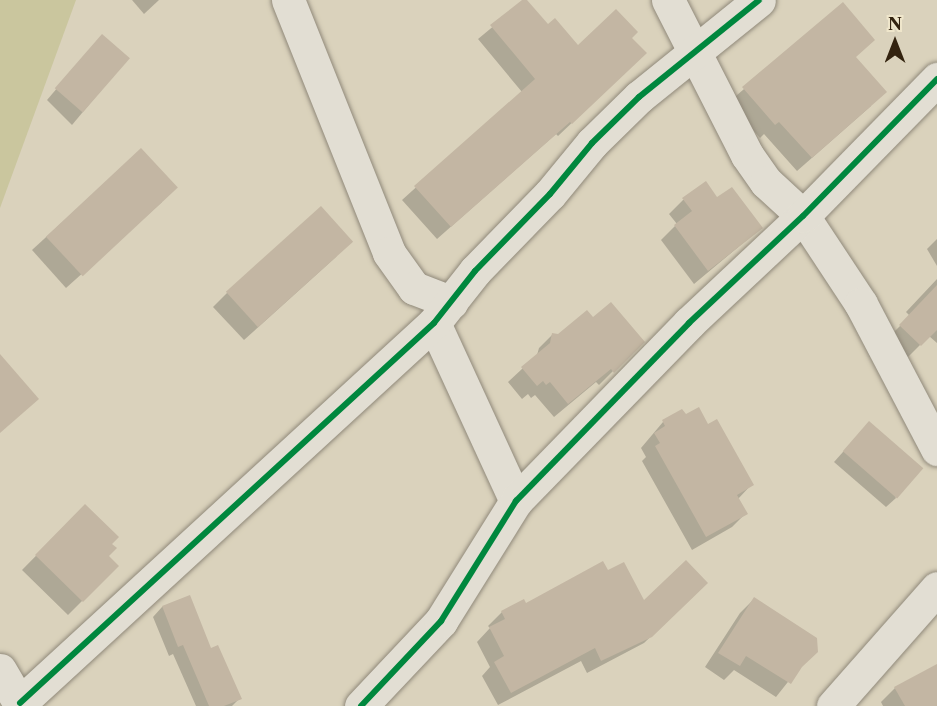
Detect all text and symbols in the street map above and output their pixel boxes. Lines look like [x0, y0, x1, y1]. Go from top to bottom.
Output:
north arrow [865, 12, 925, 72]
text: N [888, 14, 902, 34]

